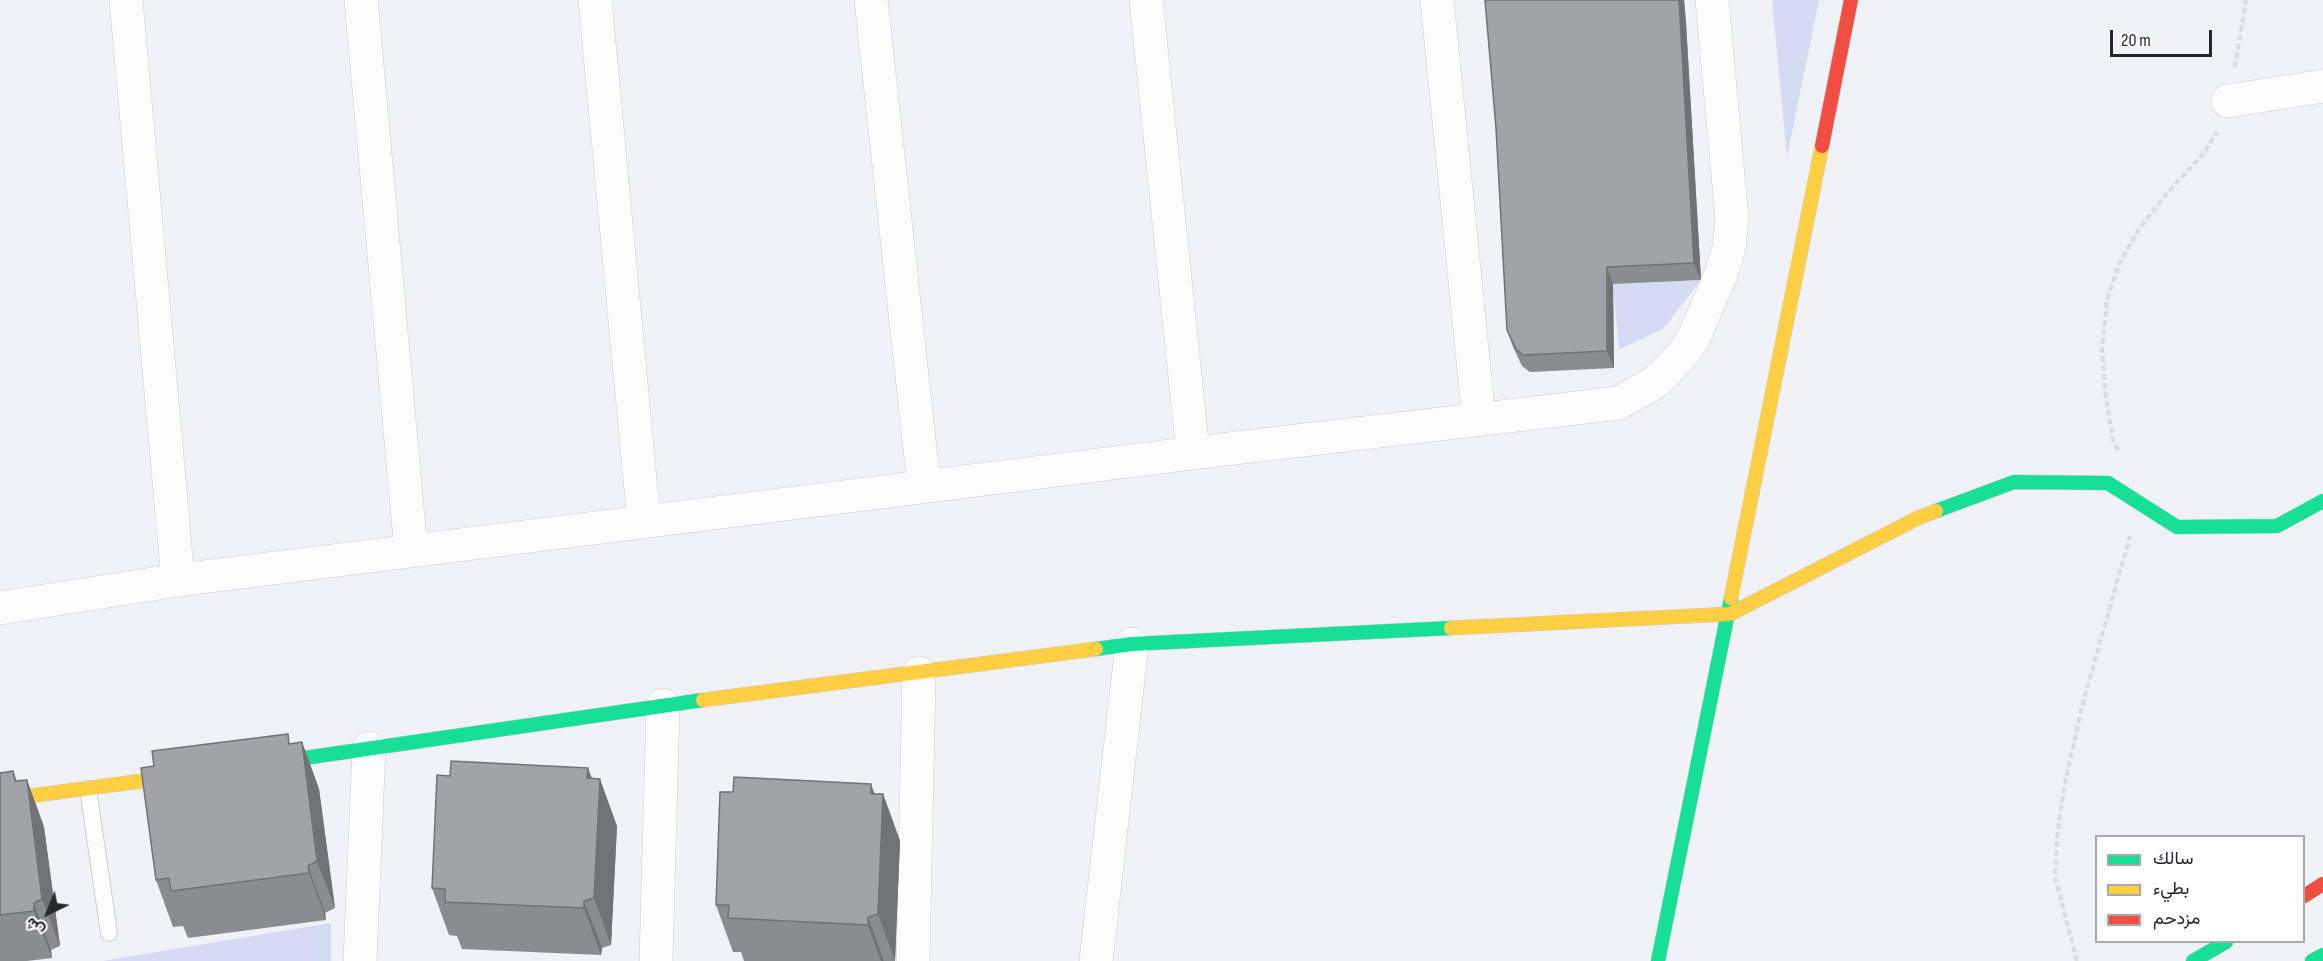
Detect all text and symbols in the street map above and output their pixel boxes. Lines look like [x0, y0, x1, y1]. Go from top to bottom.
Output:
scale bar [2113, 18, 2215, 56]
text: 20 m [2121, 30, 2151, 51]
legend [2095, 835, 2305, 943]
text: سالك [2153, 848, 2193, 869]
text: بطيء [2153, 878, 2189, 899]
north arrow [18, 883, 78, 943]
text: مزدحم [2153, 908, 2200, 929]
text: ش [22, 913, 49, 940]

